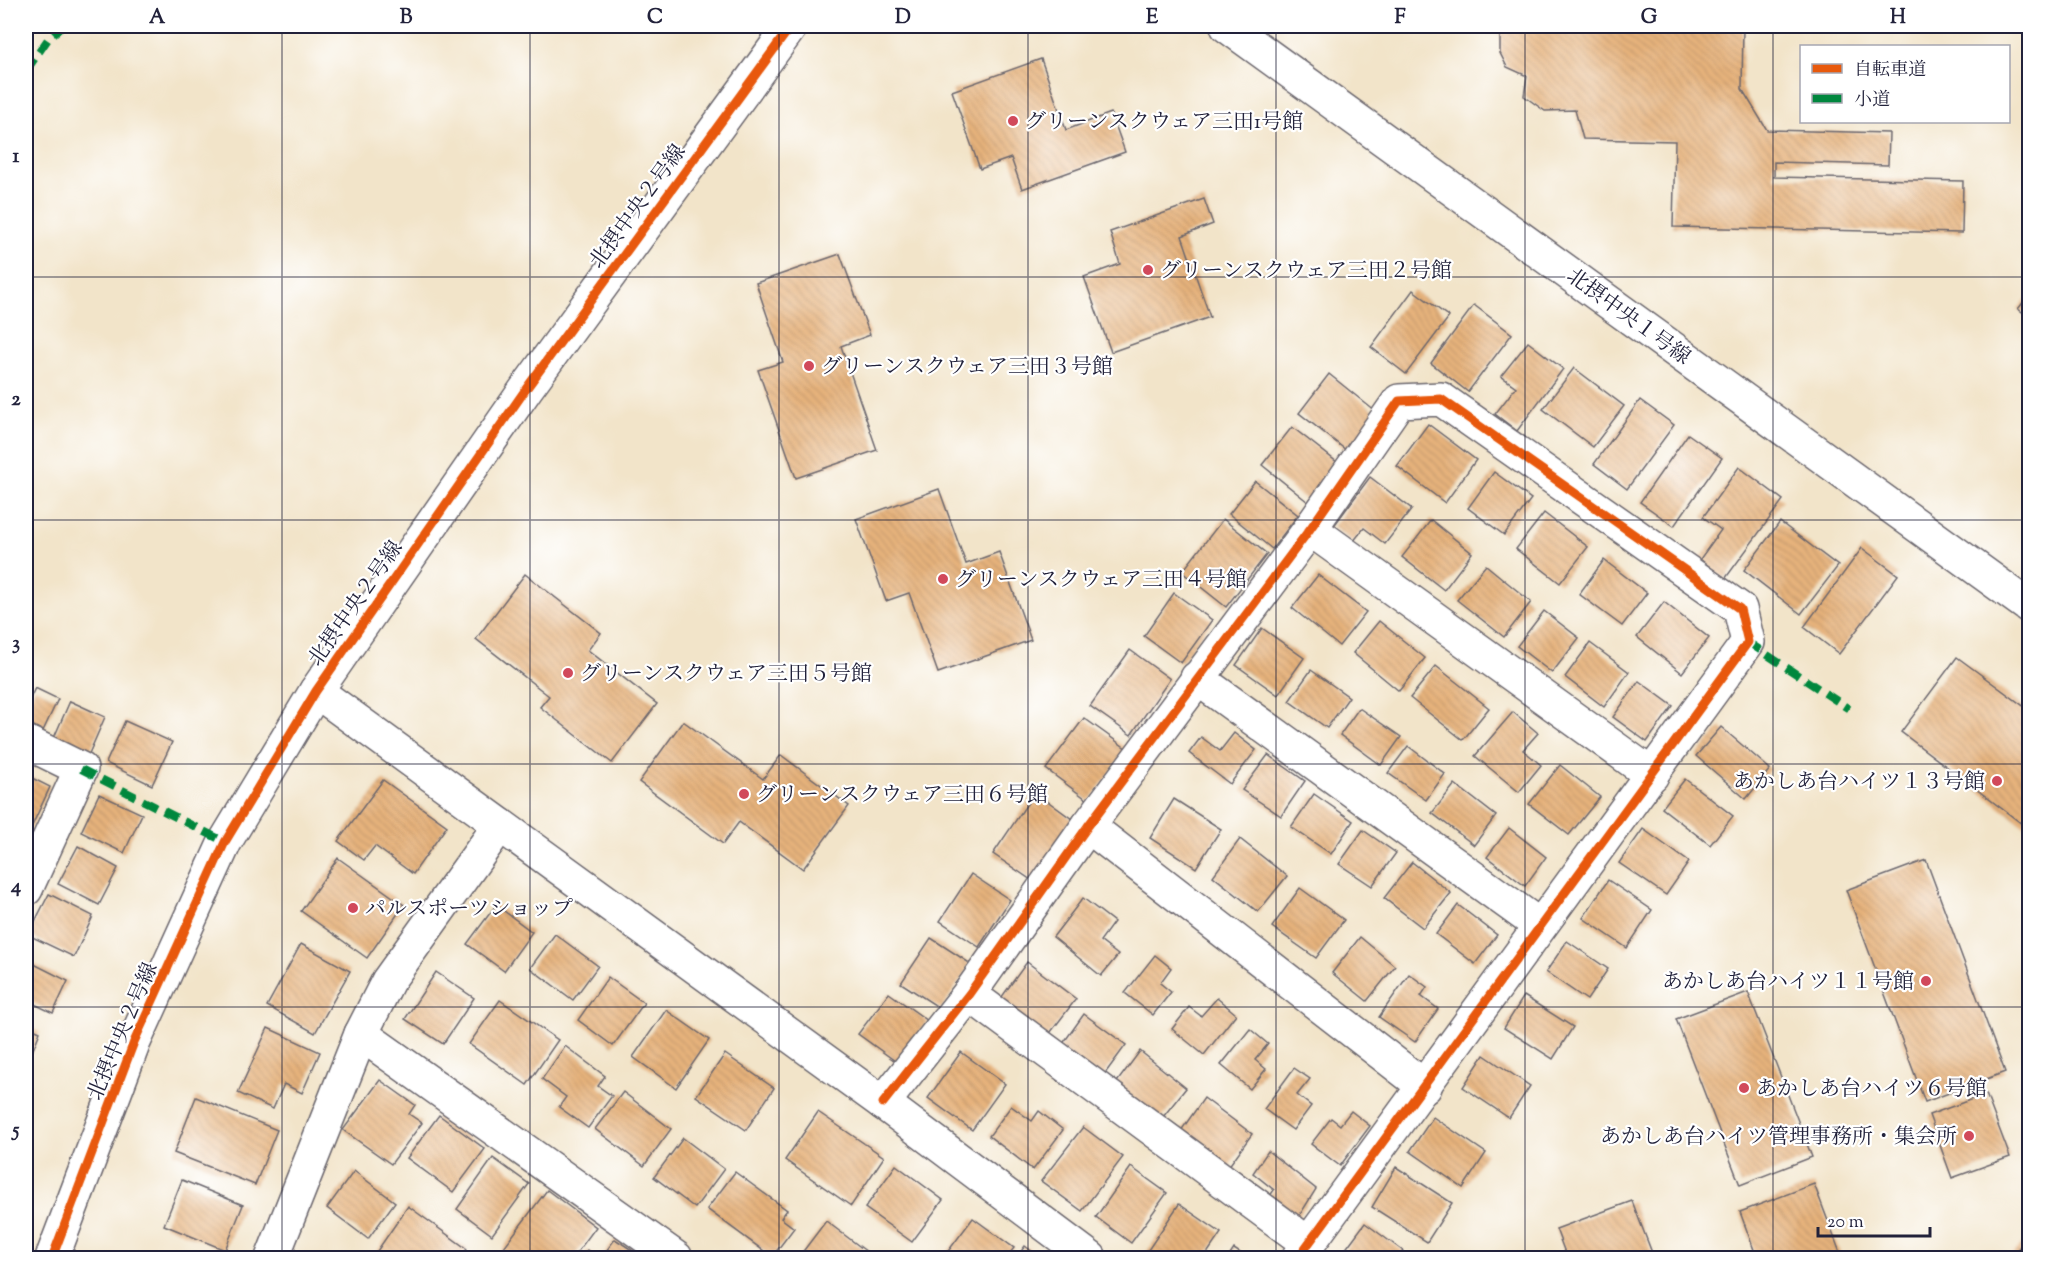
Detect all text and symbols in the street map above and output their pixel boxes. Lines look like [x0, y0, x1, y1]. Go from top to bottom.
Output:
text: A [149, 4, 166, 33]
text: B [400, 4, 413, 33]
text: C [647, 4, 663, 33]
text: D [895, 4, 911, 33]
text: E [1146, 4, 1159, 33]
text: F [1394, 4, 1406, 33]
text: G [1641, 4, 1658, 33]
text: H [1890, 4, 1906, 33]
legend [1800, 45, 2010, 123]
text: 自転車道 [1854, 58, 1926, 84]
text: 小道 [1854, 88, 1890, 114]
place label: グリーンスクウェア三田1号館 [1025, 108, 1303, 138]
marker: グリーンスクウェア三田1号館 [1006, 114, 1020, 128]
street label: 北摂中央２号線 [583, 139, 694, 275]
text: 1 [13, 143, 20, 172]
place label: グリーンスクウェア三田２号館 [1160, 257, 1452, 287]
street label: 北摂中央１号線 [1560, 262, 1696, 373]
marker: グリーンスクウェア三田２号館 [1141, 263, 1155, 277]
place label: グリーンスクウェア三田３号館 [821, 353, 1113, 383]
marker: グリーンスクウェア三田３号館 [802, 359, 816, 373]
text: 2 [11, 386, 21, 415]
street label: 北摂中央２号線 [302, 535, 411, 673]
place label: グリーンスクウェア三田４号館 [955, 566, 1247, 596]
marker: グリーンスクウェア三田４号館 [936, 572, 950, 586]
text: 3 [12, 630, 20, 659]
place label: グリーンスクウェア三田５号館 [580, 660, 872, 690]
marker: グリーンスクウェア三田５号館 [561, 666, 575, 680]
place label: あかしあ台ハイツ１３号館 [1733, 768, 1985, 798]
marker: あかしあ台ハイツ１３号館 [1990, 774, 2004, 788]
place label: グリーンスクウェア三田６号館 [756, 781, 1048, 811]
marker: グリーンスクウェア三田６号館 [737, 787, 751, 801]
text: 4 [10, 873, 21, 902]
place label: パルスポーツショップ [365, 895, 573, 925]
marker: パルスポーツショップ [346, 901, 360, 915]
street label: 北摂中央２号線 [81, 958, 166, 1105]
place label: あかしあ台ハイツ１１号館 [1662, 968, 1914, 998]
marker: あかしあ台ハイツ１１号館 [1919, 974, 1933, 988]
place label: あかしあ台ハイツ６号館 [1756, 1075, 1987, 1105]
marker: あかしあ台ハイツ６号館 [1737, 1081, 1751, 1095]
text: 5 [11, 1117, 20, 1146]
place label: あかしあ台ハイツ管理事務所・集会所 [1600, 1123, 1957, 1153]
marker: あかしあ台ハイツ管理事務所・集会所 [1962, 1129, 1976, 1143]
scale bar [1818, 1200, 1930, 1238]
text: 20 m [1827, 1210, 1864, 1236]

